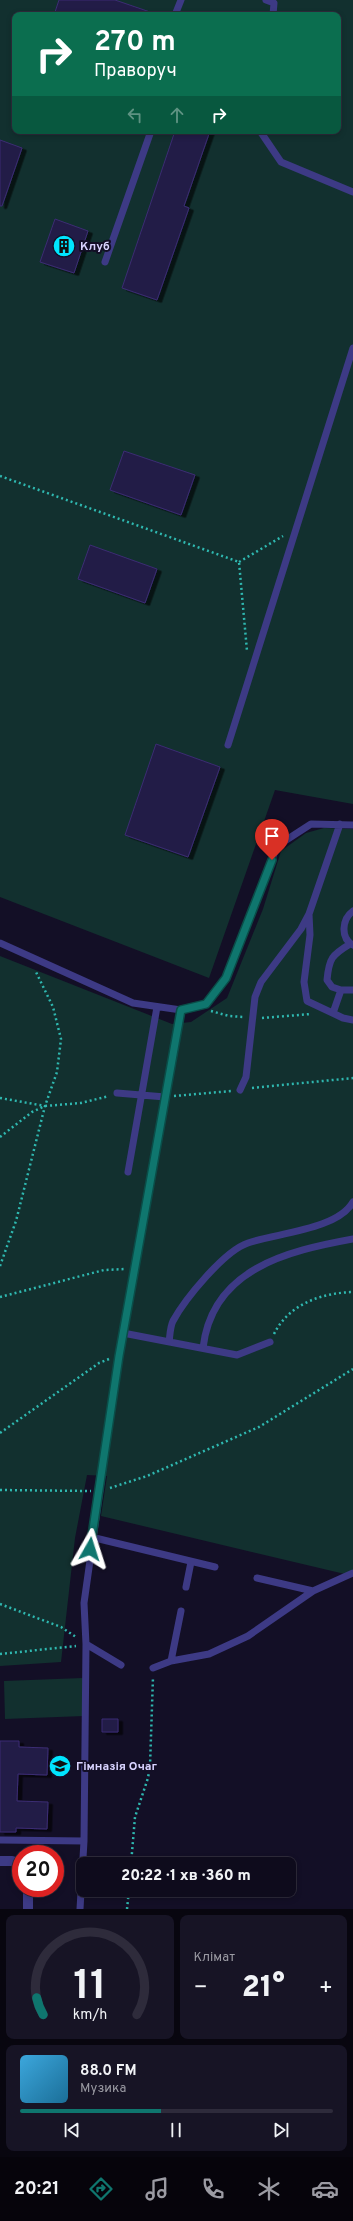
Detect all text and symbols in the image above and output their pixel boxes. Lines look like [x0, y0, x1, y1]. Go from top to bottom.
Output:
text: 270 m [94, 25, 176, 61]
icon: right [28, 28, 80, 80]
text: Праворуч [94, 60, 177, 83]
icon: left [124, 104, 146, 126]
icon: ahead [166, 104, 188, 126]
icon: right [208, 104, 230, 126]
building icon: Клуб [51, 233, 77, 259]
place label: Клуб [80, 239, 110, 255]
pin [255, 819, 289, 860]
icon: arrive [261, 825, 283, 847]
position arrow [69, 1528, 111, 1570]
school or university icon: Гімназія Очаг [47, 1753, 73, 1779]
place label: Гімназія Очаг [76, 1759, 158, 1775]
speed limit sign: 20 [12, 1845, 64, 1897]
text: 20:22 · 1 хв · 360 m [121, 1867, 251, 1886]
text: Клімат [194, 1950, 235, 1966]
text: 11 [73, 1961, 106, 2014]
text: 21° [242, 1970, 285, 2007]
text: − [194, 1975, 208, 2002]
text: + [319, 1975, 333, 2002]
text: km/h [72, 2006, 107, 2024]
text: 88.0 FM [80, 2062, 137, 2081]
text: Музика [80, 2081, 126, 2097]
icon: previous [61, 2119, 83, 2141]
icon: pause [165, 2119, 187, 2141]
icon: next [270, 2119, 292, 2141]
icon: directions [87, 2175, 115, 2203]
icon: music [143, 2175, 171, 2203]
icon: phone [199, 2175, 227, 2203]
icon: climate [255, 2175, 283, 2203]
icon: car [311, 2175, 339, 2203]
text: 20:21 [14, 2178, 59, 2201]

